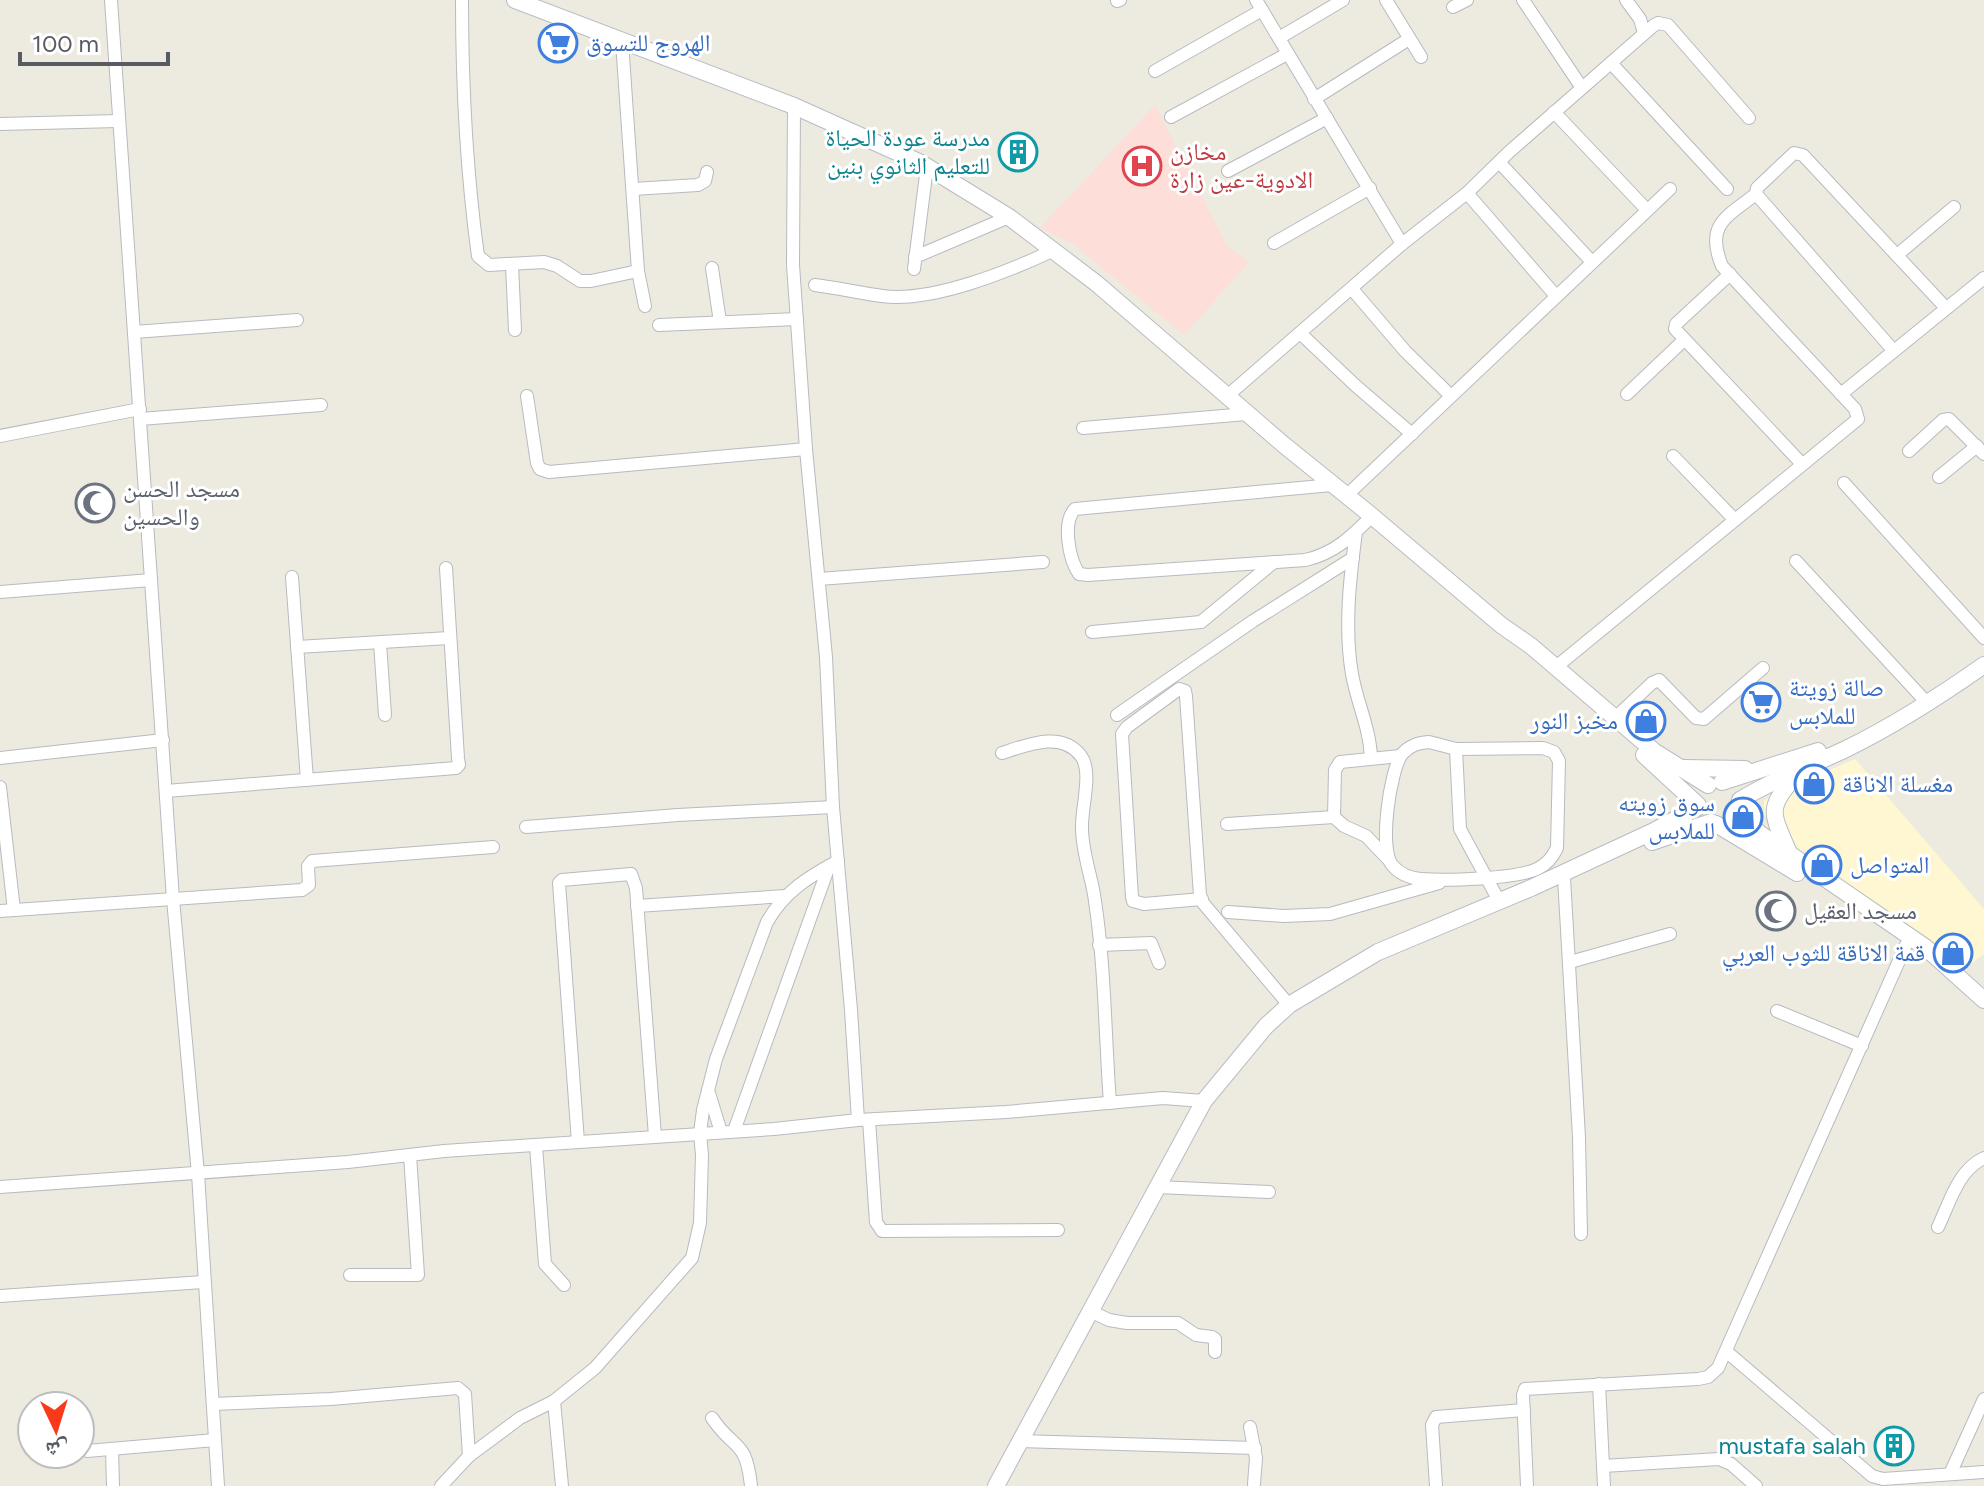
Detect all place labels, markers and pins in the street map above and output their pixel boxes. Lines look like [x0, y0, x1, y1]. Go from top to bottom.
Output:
supermarket icon: الهروج للتسوق [537, 22, 579, 64]
place label: الهروج للتسوق [586, 28, 710, 58]
place label: مدرسة عودة الحياة للتعليم الثانوي بنين [826, 123, 990, 185]
building icon: مدرسة عودة الحياة للتعليم الثانوي بنين [997, 131, 1039, 173]
place label: مخازن الادوية-عين زارة [1170, 137, 1313, 194]
hospital icon: مخازن الادوية-عين زارة [1121, 145, 1163, 187]
place label: مسجد الحسن والحسين [123, 474, 240, 531]
mosque icon: مسجد الحسن والحسين [74, 482, 116, 524]
place label: صالة زويتة للملابس [1789, 673, 1884, 730]
supermarket icon: صالة زويتة للملابس [1740, 681, 1782, 723]
shop icon: مخبز النور [1625, 700, 1667, 742]
place label: مخبز النور [1529, 706, 1618, 735]
shop icon: مغسلة الاناقة [1793, 763, 1835, 805]
place label: مغسلة الاناقة [1842, 769, 1953, 798]
place label: سوق زويته للملابس [1618, 788, 1715, 845]
shop icon: سوق زويته للملابس [1722, 796, 1764, 838]
shop icon: المتواصل [1801, 844, 1843, 886]
place label: المتواصل [1850, 850, 1929, 879]
mosque icon: مسجد العقيل [1755, 890, 1797, 932]
place label: مسجد العقيل [1804, 896, 1917, 925]
shop icon: قمة الاناقة للثوب العربي [1932, 932, 1974, 974]
place label: قمة الاناقة للثوب العربي [1722, 938, 1925, 972]
building icon: mustafa salah [1873, 1425, 1915, 1467]
place label: mustafa salah [1718, 1431, 1866, 1460]

